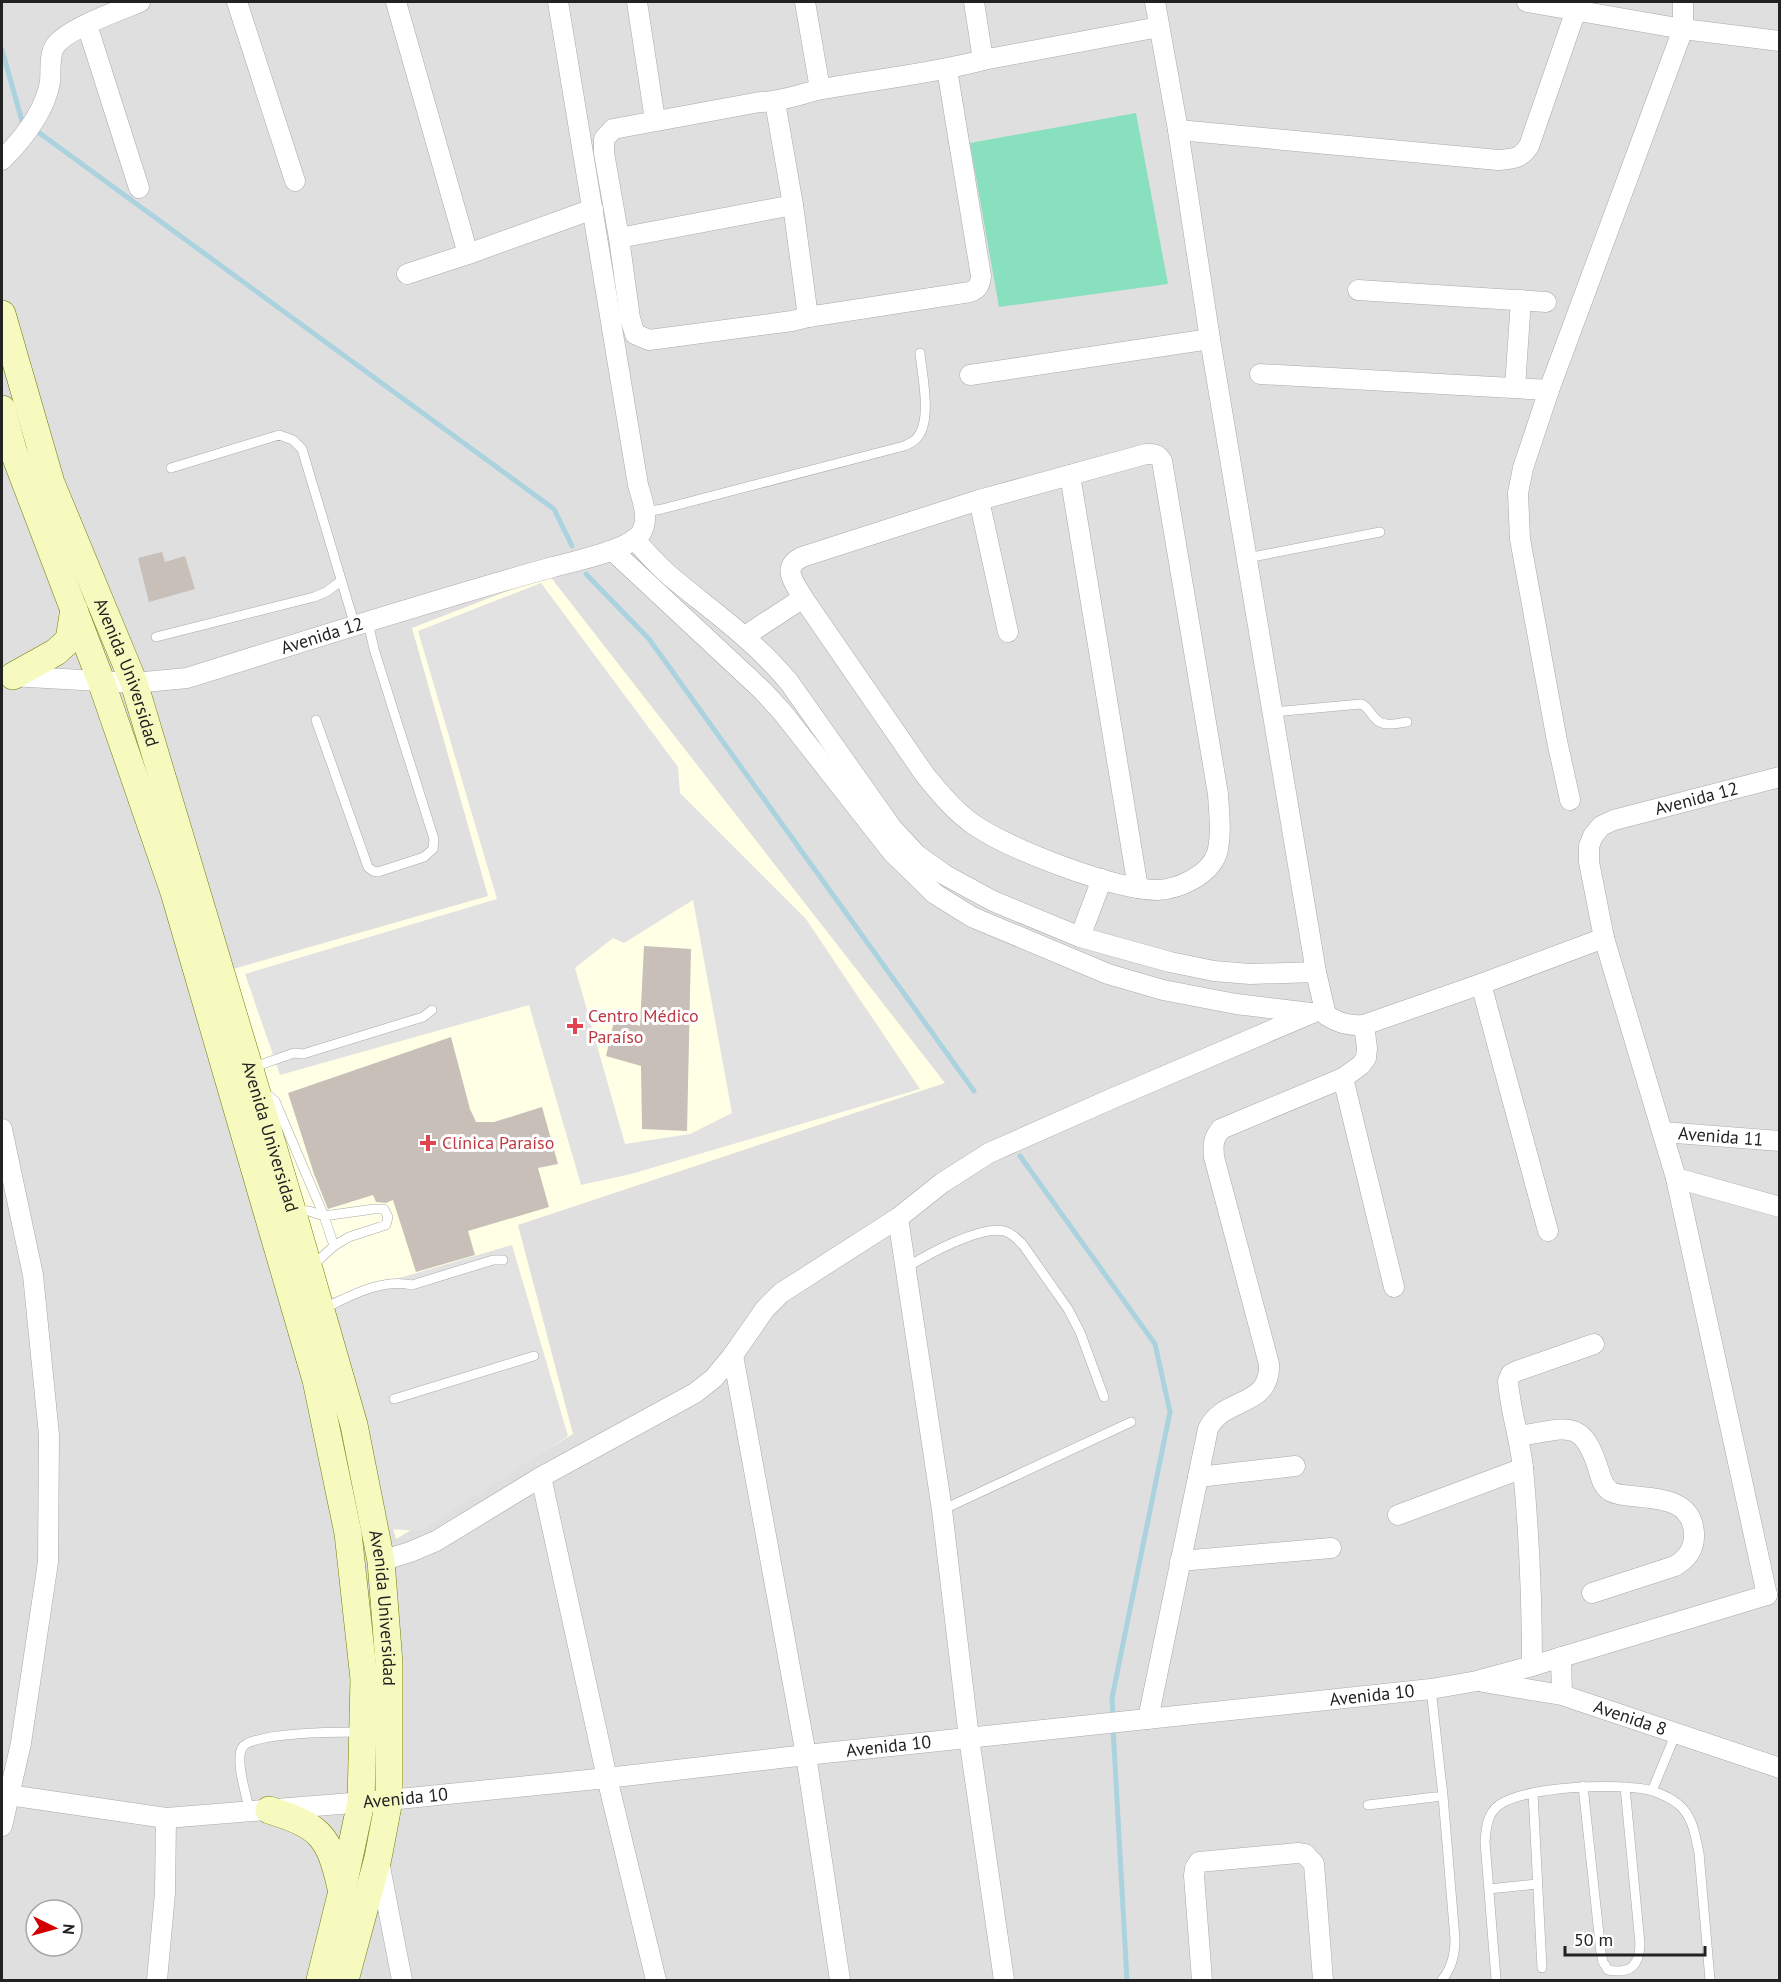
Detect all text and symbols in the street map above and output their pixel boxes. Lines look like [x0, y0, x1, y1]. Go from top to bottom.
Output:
street label: Avenida Universidad [89, 595, 164, 749]
street label: Avenida 12 [278, 612, 366, 659]
street label: Avenida 12 [1652, 776, 1741, 820]
place label: Centro Médico Paraíso [588, 1004, 699, 1048]
marker: Centro Médico Paraíso [566, 1017, 584, 1035]
street label: Avenida Universidad [237, 1058, 304, 1215]
street label: Avenida 11 [1677, 1121, 1764, 1151]
place label: Clínica Paraíso [442, 1131, 554, 1154]
marker: Clínica Paraíso [419, 1134, 437, 1152]
street label: Avenida Universidad [364, 1528, 401, 1686]
street label: Avenida 10 [1328, 1679, 1416, 1711]
street label: Avenida 8 [1591, 1694, 1670, 1740]
street label: Avenida 10 [845, 1730, 932, 1762]
street label: Avenida 10 [362, 1782, 449, 1813]
north arrow [24, 1898, 84, 1958]
scale bar [1565, 1919, 1704, 1957]
text: N [59, 1923, 79, 1935]
text: 50 m [1574, 1928, 1613, 1951]

